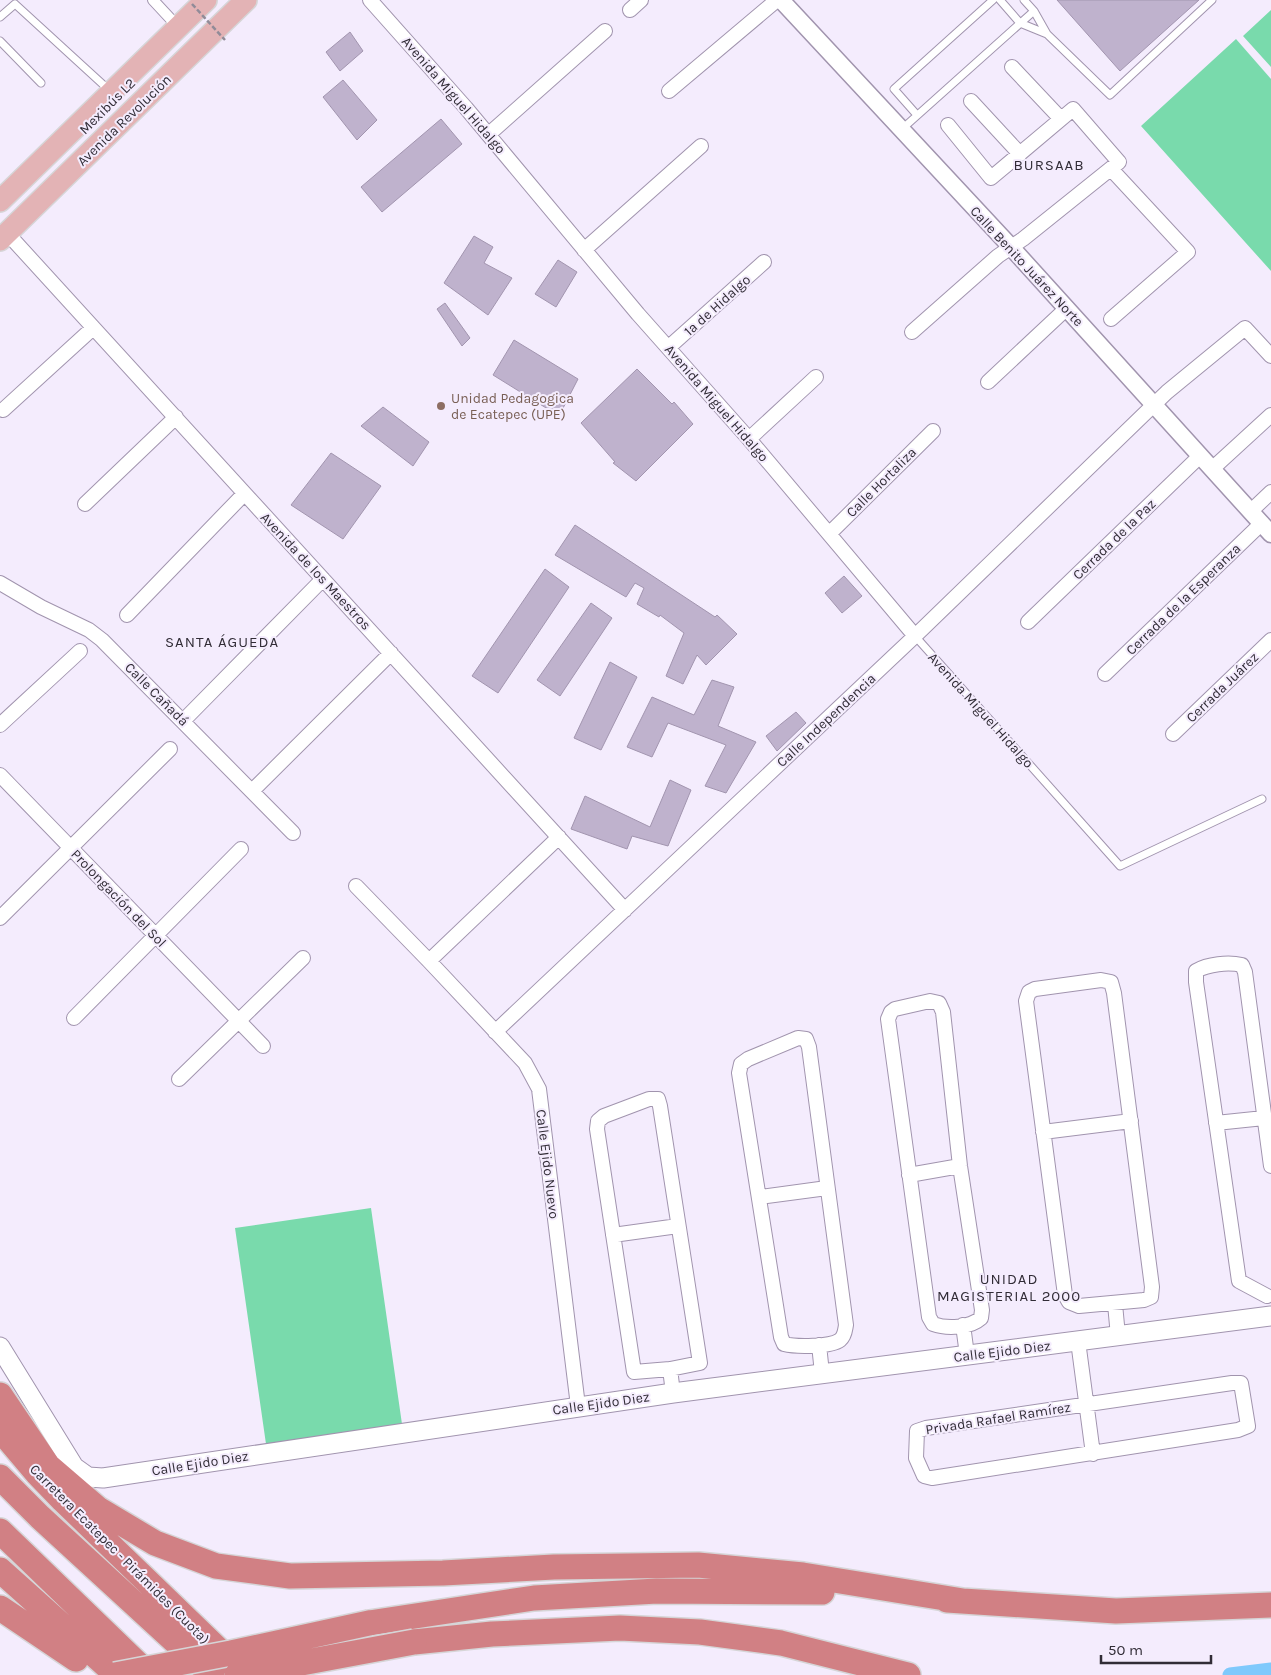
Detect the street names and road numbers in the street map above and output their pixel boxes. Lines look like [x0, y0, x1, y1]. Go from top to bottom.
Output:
street label: Avenida Miguel Hidalgo [398, 33, 509, 157]
street label: Avenida Revolución [74, 71, 175, 170]
street label: Mexibús L2 [76, 75, 139, 138]
street label: Calle Benito Juárez Norte [966, 203, 1087, 330]
street label: 1a de Hidalgo [681, 271, 754, 340]
street label: Avenida Miguel Hidalgo [661, 341, 772, 465]
street label: Calle Hortaliza [843, 444, 920, 521]
street label: Cerrada de la Paz [1069, 495, 1159, 583]
street label: Avenida de los Maestros [257, 509, 375, 634]
street label: Cerrada de la Esperanza [1122, 540, 1244, 659]
street label: Avenida Miguel Hidalgo [924, 649, 1037, 772]
street label: Cerrada Juárez [1183, 649, 1262, 726]
street label: Calle Cañadá [121, 659, 192, 730]
street label: Calle Independencia [773, 670, 879, 771]
street label: Prolongación del Sol [67, 846, 170, 951]
street label: Calle Ejido Nuevo [532, 1108, 563, 1220]
street label: Calle Ejido Diez [953, 1337, 1052, 1366]
street label: Calle Ejido Diez [552, 1388, 651, 1419]
street label: Privada Rafael Ramírez [924, 1399, 1072, 1438]
street label: Calle Ejido Diez [151, 1447, 250, 1480]
street label: Carretera Ecatepec - Pirámides (Cuota) [26, 1461, 213, 1648]

